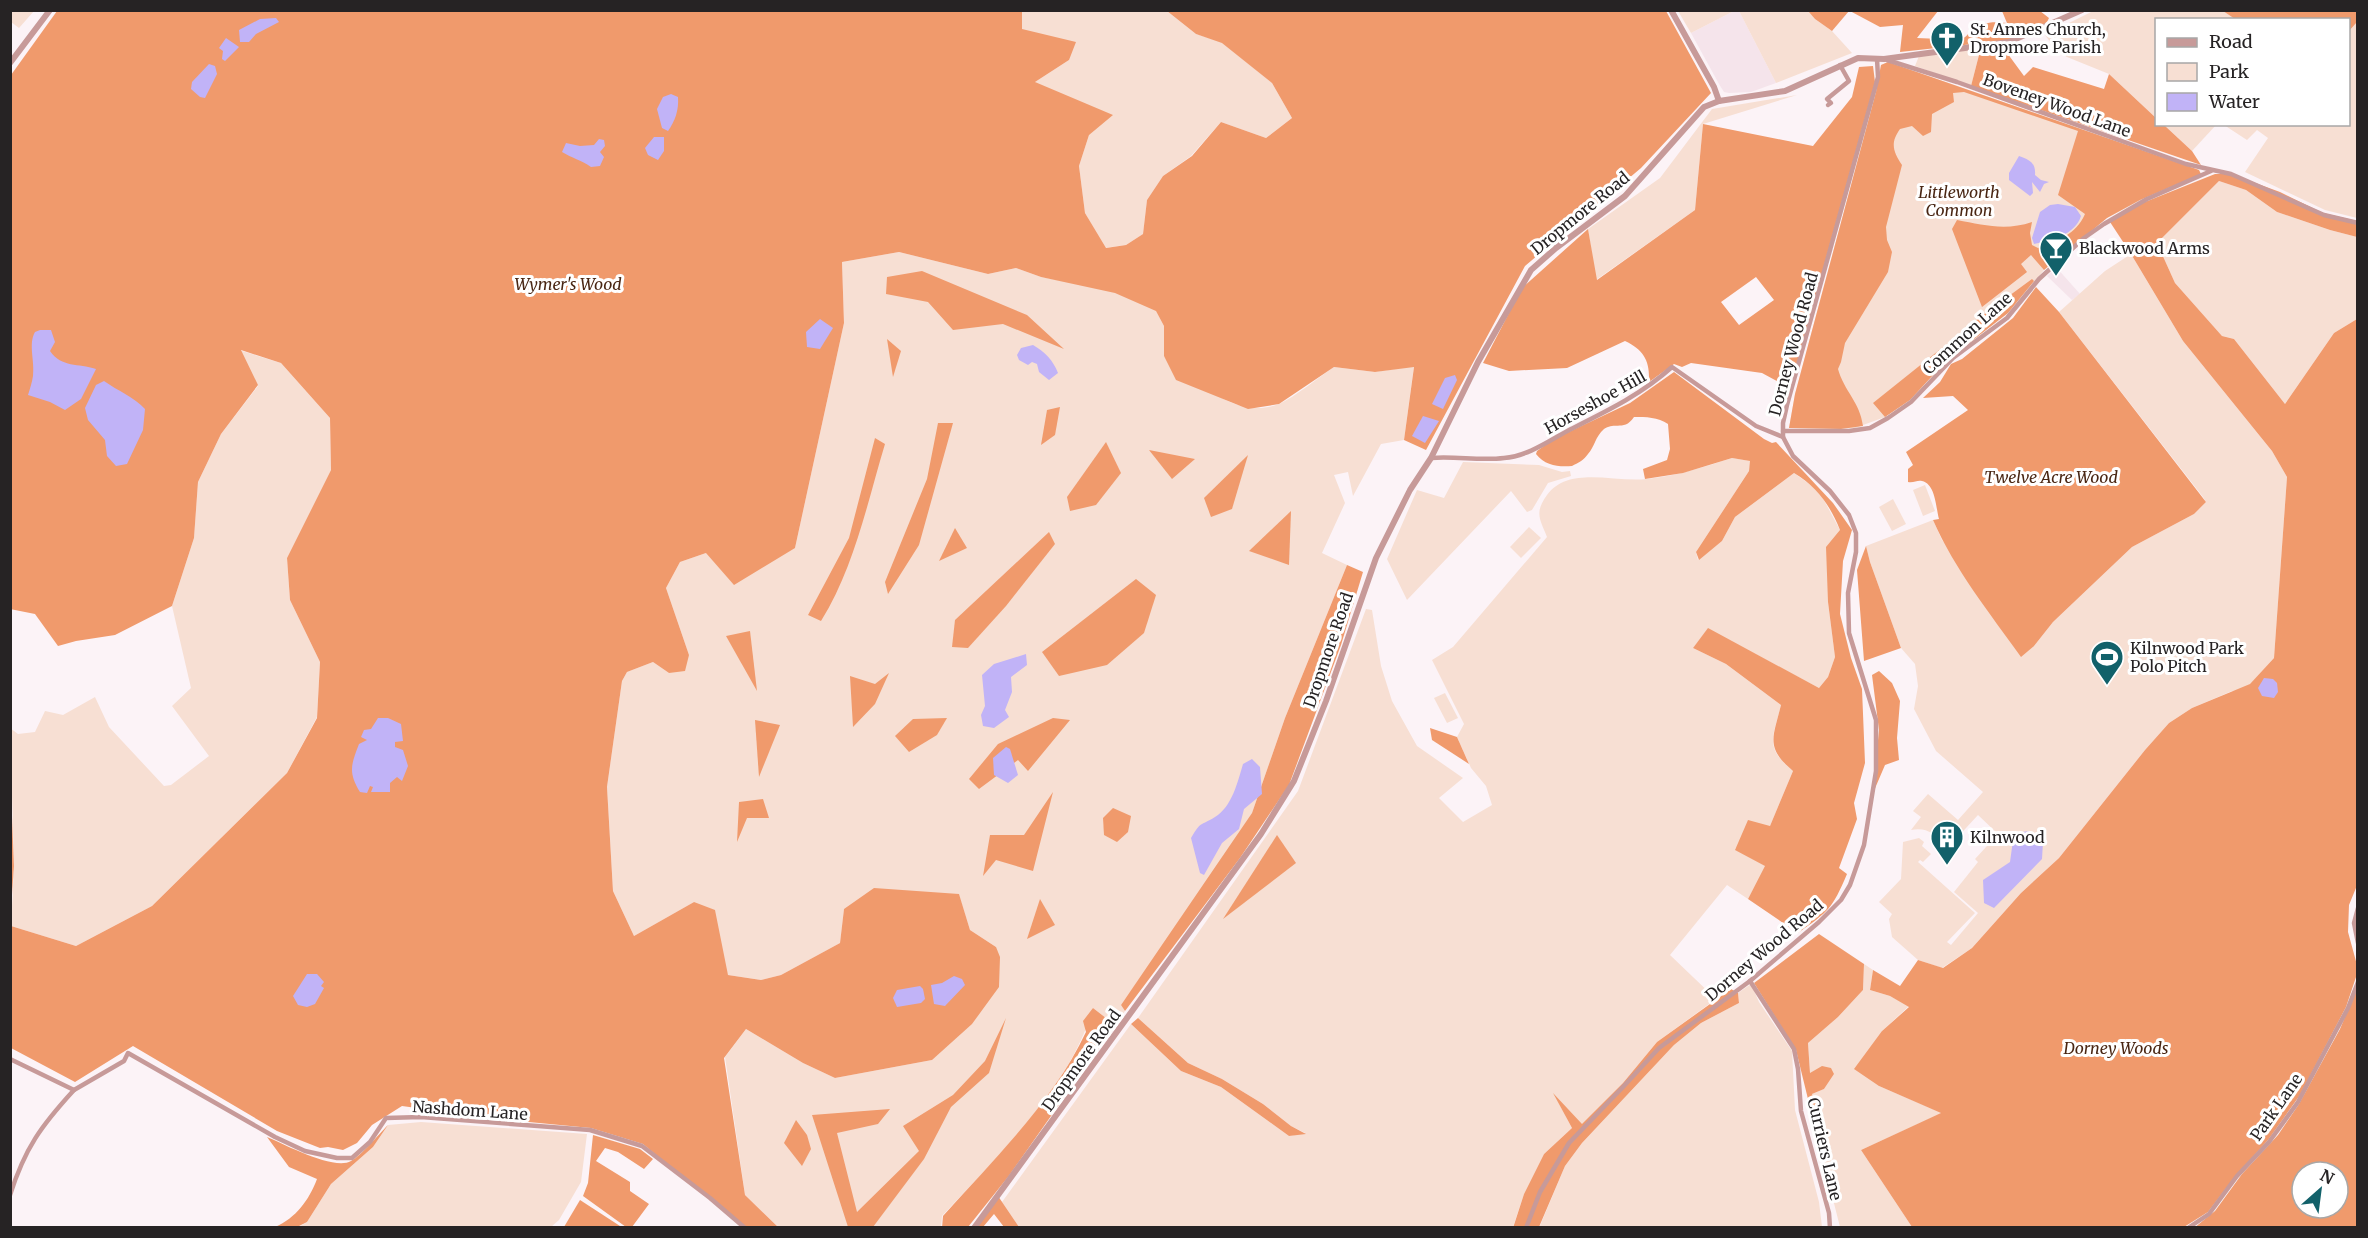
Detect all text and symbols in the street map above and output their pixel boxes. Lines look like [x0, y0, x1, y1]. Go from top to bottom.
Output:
legend [2155, 18, 2350, 126]
place label: St. Annes Church, Dropmore Parish [1970, 19, 2106, 57]
church icon: St. Annes Church, Dropmore Parish [1929, 20, 1965, 67]
text: Road [2209, 30, 2253, 53]
text: Park [2209, 60, 2250, 83]
street label: Boveney Wood Lane [1980, 69, 2134, 141]
text: Water [2208, 90, 2260, 113]
street label: Dropmore Road [1527, 167, 1634, 259]
park label: Littleworth Common [1918, 182, 2000, 220]
bar icon: Blackwood Arms [2038, 230, 2074, 277]
place label: Blackwood Arms [2079, 238, 2210, 258]
street label: Dorney Wood Road [1764, 270, 1822, 418]
park label: Wymer's Wood [514, 274, 622, 294]
street label: Common Lane [1918, 288, 2016, 378]
street label: Horseshoe Hill [1541, 366, 1649, 438]
park label: Twelve Acre Wood [1984, 467, 2118, 487]
street label: Dropmore Road [1299, 589, 1357, 710]
place label: Kilnwood Park Polo Pitch [2130, 638, 2245, 676]
sports icon: Kilnwood Park Polo Pitch [2089, 639, 2125, 686]
building icon: Kilnwood [1929, 819, 1965, 866]
place label: Kilnwood [1970, 827, 2045, 847]
street label: Dorney Wood Road [1701, 895, 1827, 1005]
street label: Dropmore Road [1037, 1005, 1125, 1115]
park label: Dorney Woods [2062, 1038, 2169, 1058]
street label: Park Lane [2246, 1070, 2306, 1144]
street label: Nashdom Lane [412, 1096, 528, 1124]
street label: Curriers Lane [1803, 1096, 1847, 1202]
north arrow [2290, 1160, 2350, 1220]
text: N [2317, 1165, 2338, 1189]

